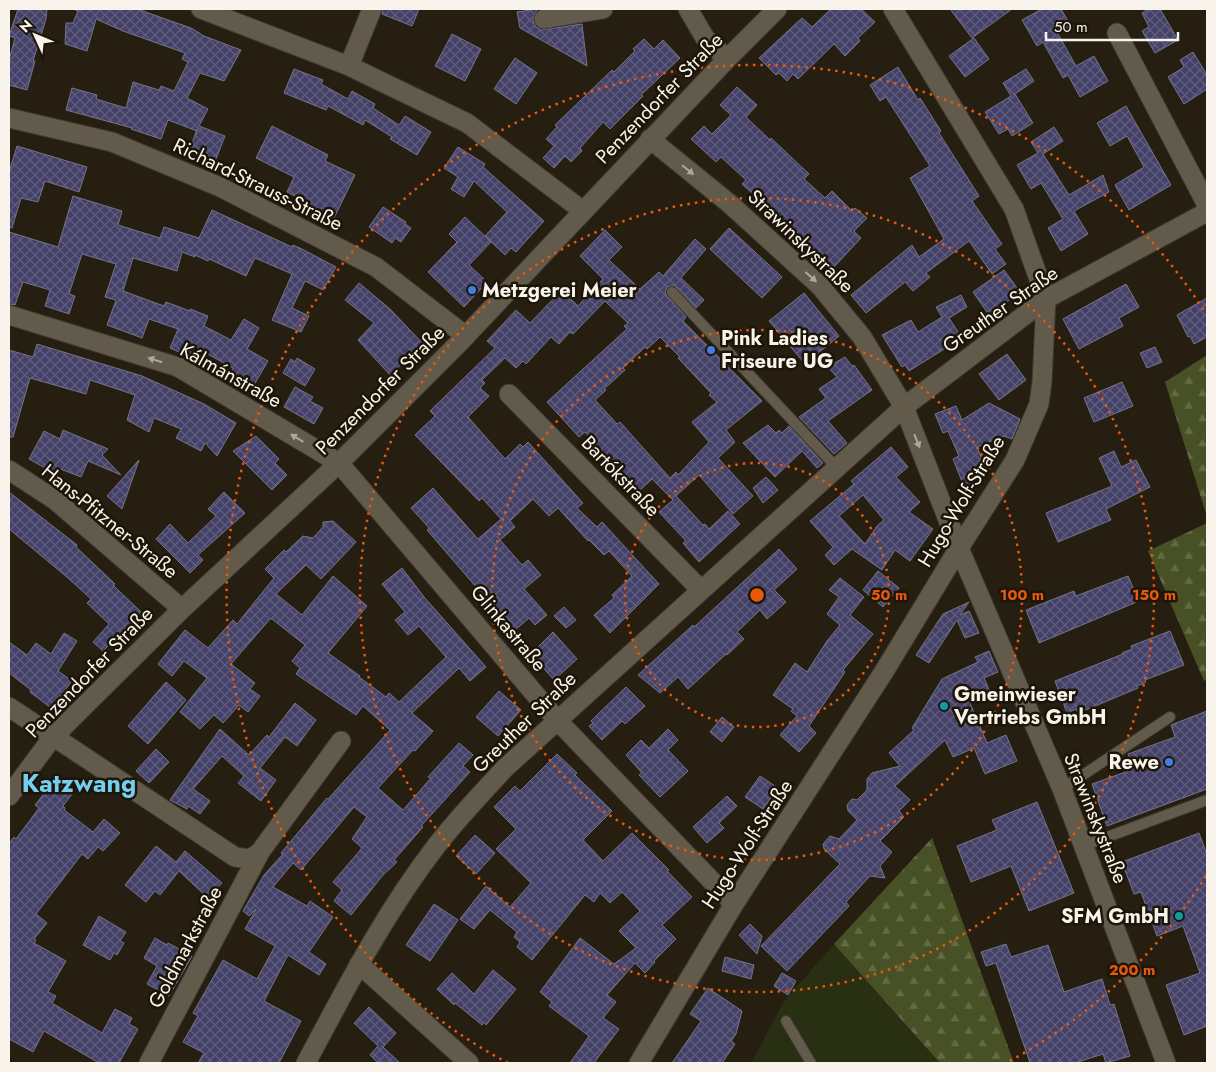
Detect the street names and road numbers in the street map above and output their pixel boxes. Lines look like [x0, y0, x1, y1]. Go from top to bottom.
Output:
street label: Penzendorfer Straße [589, 26, 730, 171]
street label: Richard-Strauss-Straße [168, 131, 347, 238]
street label: Strawinskystraße [741, 183, 860, 300]
street label: Greuther Straße [937, 259, 1064, 360]
street label: Penzendorfer Straße [309, 319, 452, 462]
street label: Kálmánstraße [175, 336, 287, 415]
street label: Bartókstraße [574, 429, 667, 524]
street label: Hugo-Wolf-Straße [911, 430, 1012, 573]
street label: Hans-Pfitzner-Straße [35, 457, 184, 586]
street label: Glinkastraße [464, 579, 554, 678]
street label: Penzendorfer Straße [19, 600, 160, 745]
street label: Greuther Straße [466, 665, 583, 780]
street label: Strawinskystraße [1056, 749, 1135, 888]
street label: Hugo-Wolf-Straße [695, 774, 800, 915]
street label: Goldmarkstraße [141, 881, 230, 1013]

